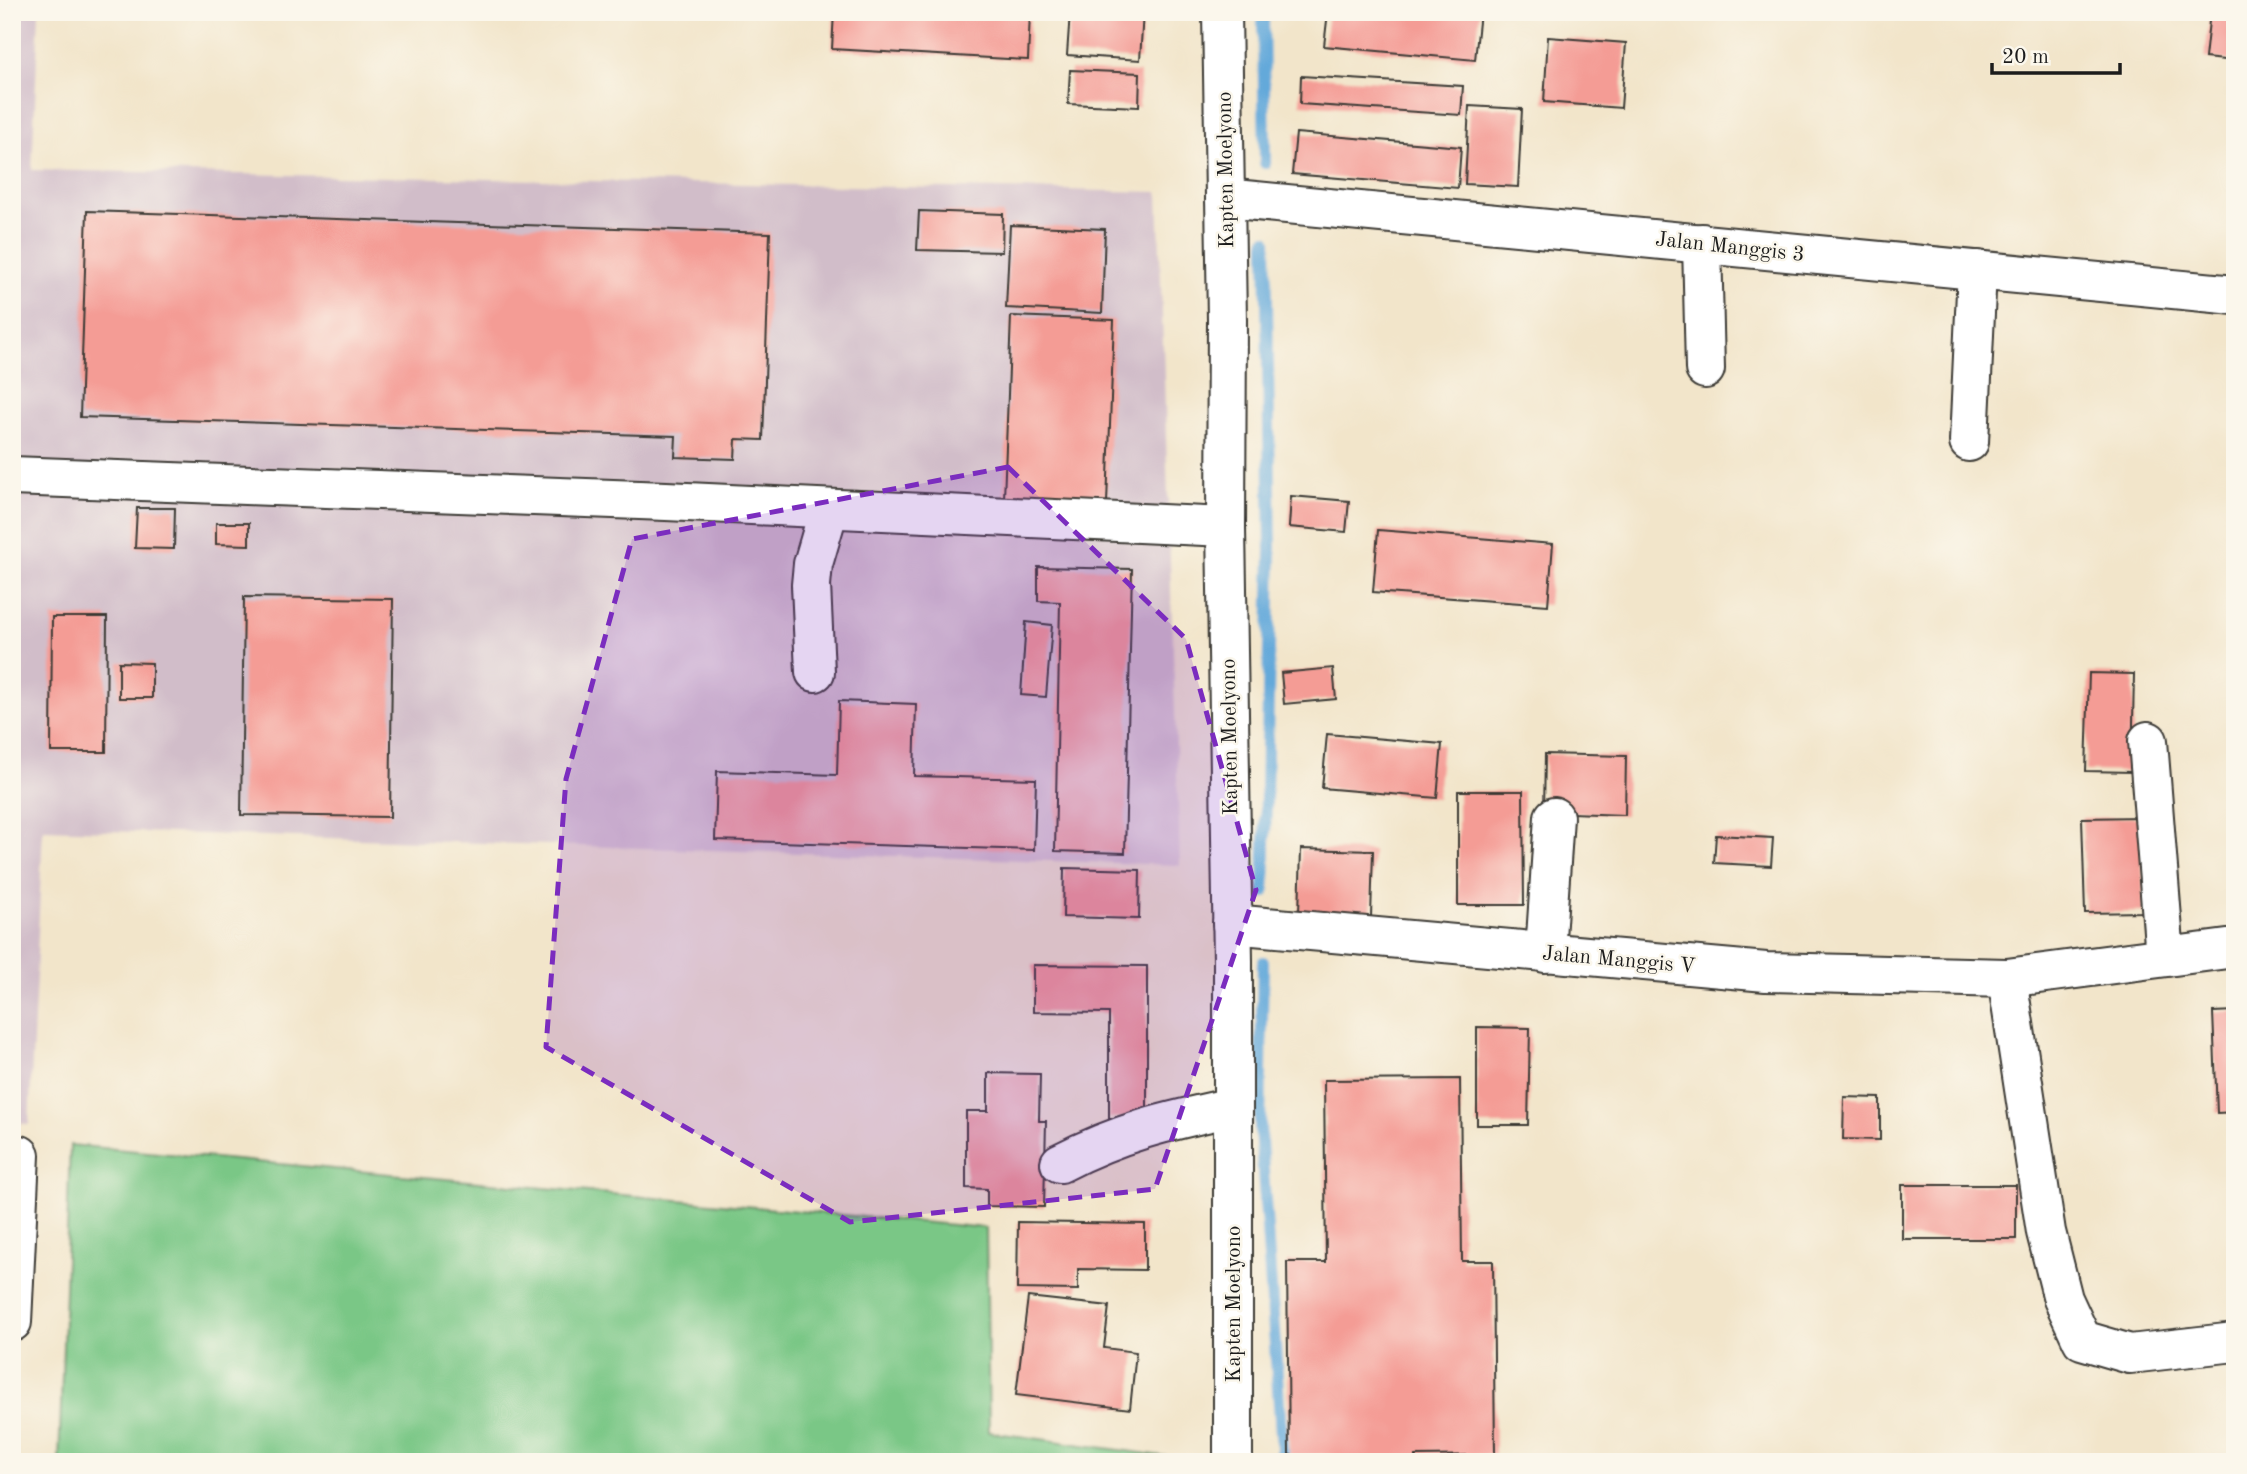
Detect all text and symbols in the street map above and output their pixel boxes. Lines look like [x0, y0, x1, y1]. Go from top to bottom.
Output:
scale bar [1992, 32, 2119, 76]
text: 20 m [2002, 47, 2049, 68]
street label: Kapten Moelyono [1215, 91, 1238, 249]
street label: Jalan Manggis 3 [1654, 229, 1805, 266]
street label: Kapten Moelyono [1219, 658, 1242, 816]
street label: Jalan Manggis V [1541, 943, 1696, 978]
street label: Kapten Moelyono [1224, 1226, 1245, 1383]

